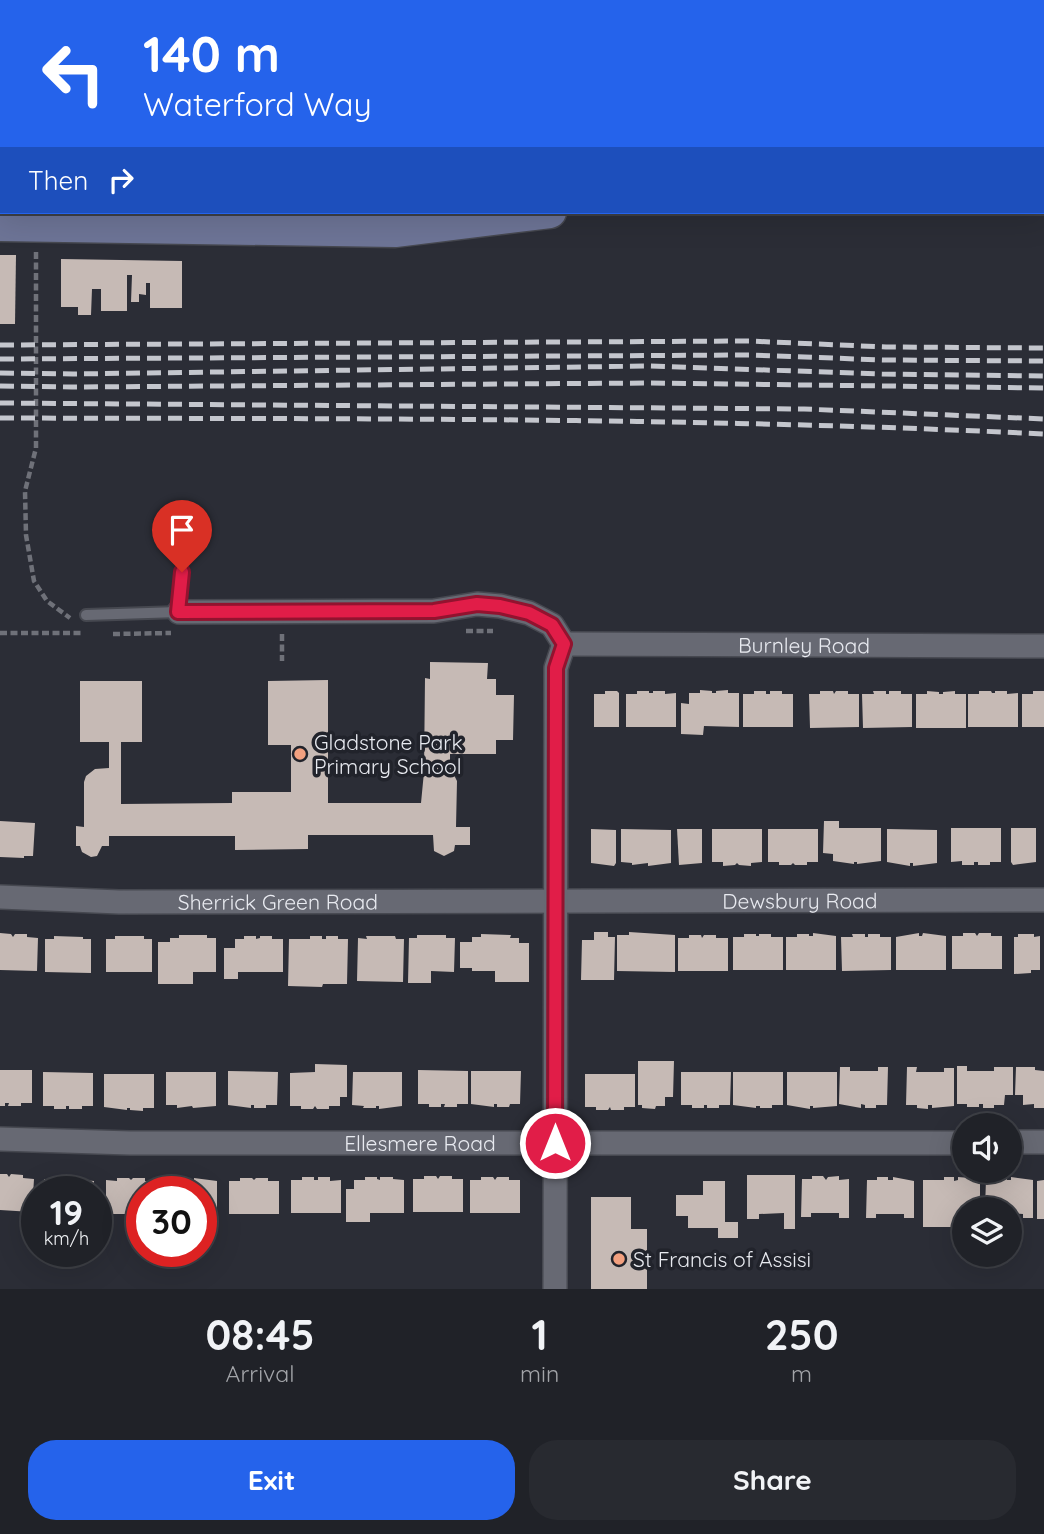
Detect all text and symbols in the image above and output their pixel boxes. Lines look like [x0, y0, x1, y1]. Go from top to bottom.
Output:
text: 140 m [143, 23, 280, 84]
icon: left [28, 28, 119, 119]
text: Waterford Way [143, 84, 372, 124]
icon: right [102, 161, 140, 199]
text: Then [28, 164, 88, 197]
pin [152, 500, 212, 572]
icon: arrive [163, 511, 201, 549]
street label: Burnley Road [738, 632, 870, 658]
place label: Gladstone Park Primary School [314, 729, 463, 779]
marker: Gladstone Park Primary School [292, 746, 308, 762]
street label: Dewsbury Road [722, 887, 878, 914]
street label: Sherrick Green Road [178, 888, 378, 915]
position arrow [518, 1106, 592, 1180]
map controls [952, 1113, 1022, 1267]
button: sound [952, 1113, 1022, 1183]
street label: Ellesmere Road [344, 1130, 496, 1156]
speed limit sign: 30 [126, 1176, 217, 1267]
text: 19 [50, 1190, 83, 1234]
button: layers [952, 1197, 1022, 1267]
text: km/h [44, 1227, 89, 1250]
place label: St Francis of Assisi [633, 1246, 811, 1272]
marker: St Francis of Assisi [611, 1251, 627, 1267]
text: 08:45 [205, 1308, 315, 1361]
text: 1 [531, 1308, 548, 1361]
text: 250 [765, 1308, 839, 1361]
text: Arrival [226, 1359, 294, 1388]
text: min [520, 1359, 559, 1388]
text: m [791, 1359, 812, 1388]
button: Exit [28, 1440, 515, 1520]
button: Share [529, 1440, 1016, 1520]

